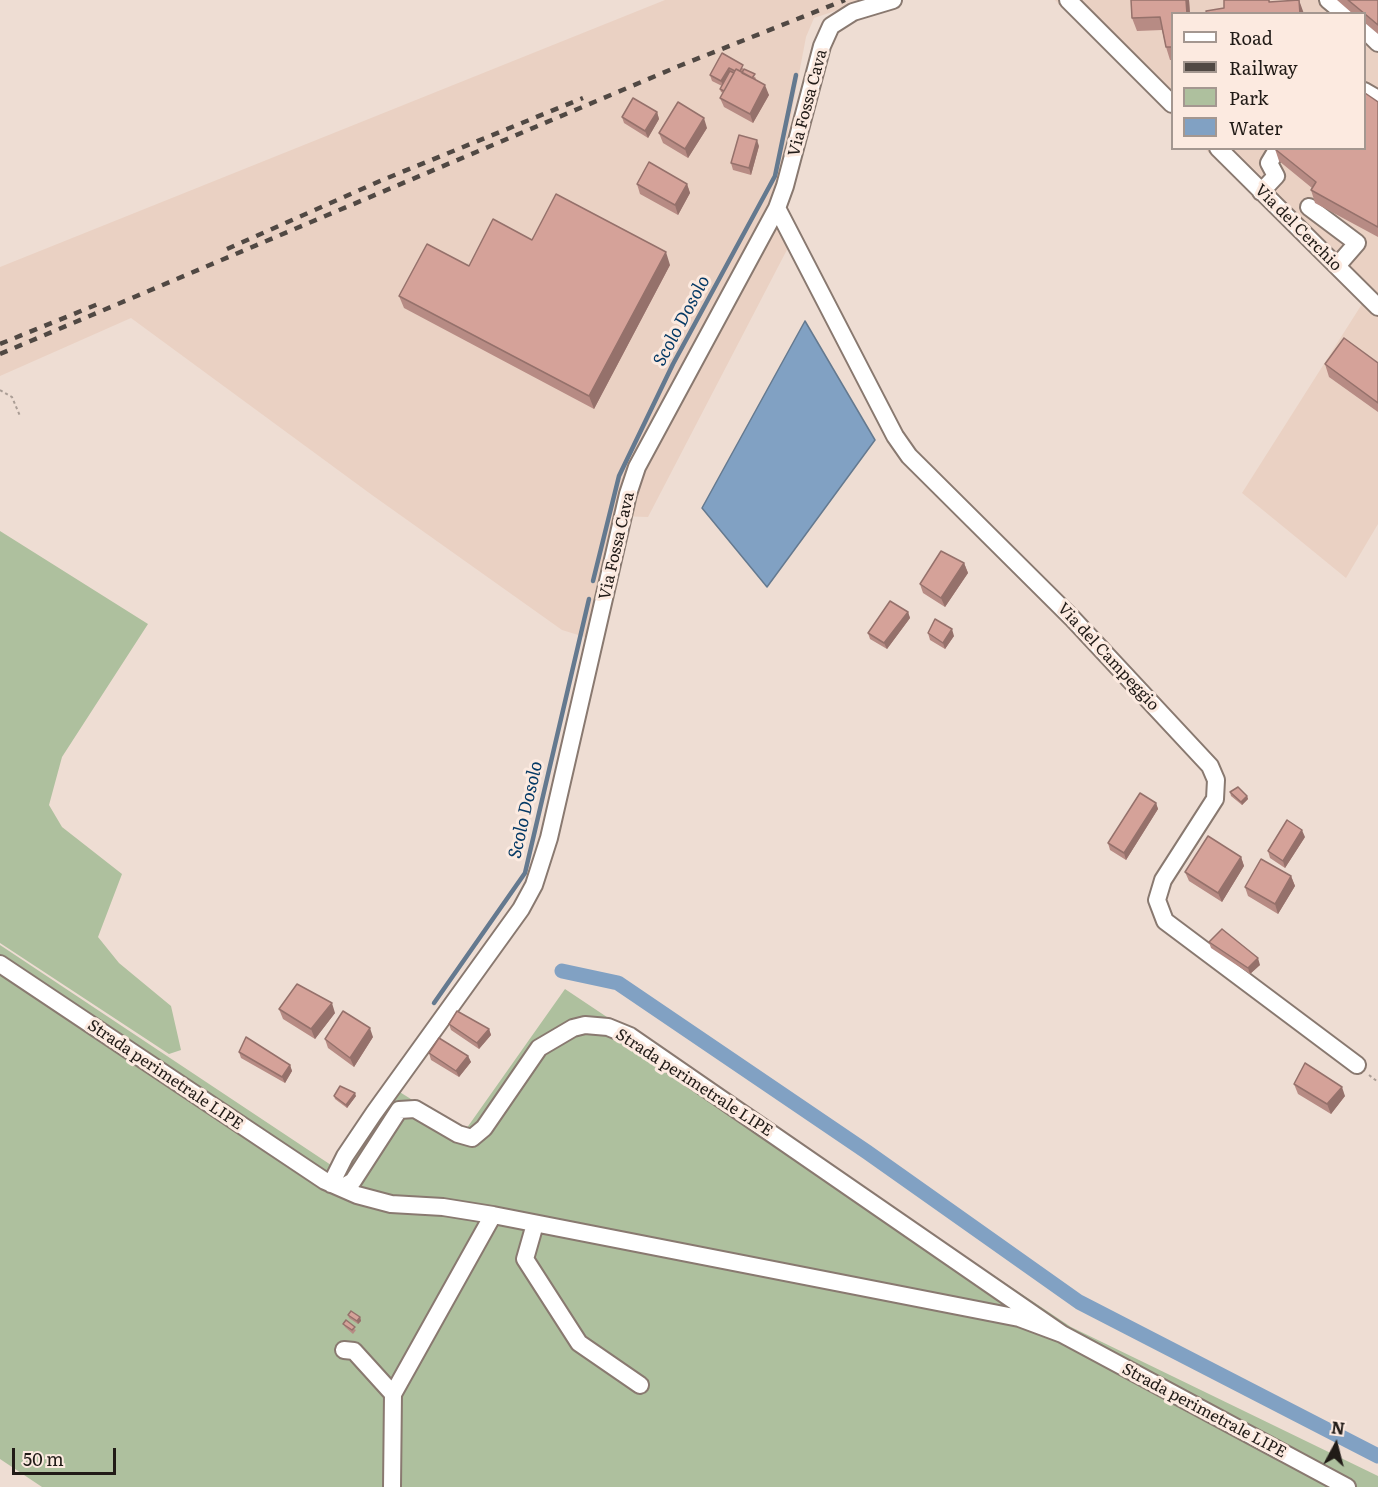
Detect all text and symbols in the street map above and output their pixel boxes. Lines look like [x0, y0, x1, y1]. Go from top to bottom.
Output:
legend [1171, 12, 1366, 150]
text: Road [1229, 24, 1273, 51]
street label: Via Fossa Cava [784, 47, 832, 159]
text: Railway [1229, 54, 1298, 81]
text: Park [1229, 84, 1268, 111]
text: Water [1229, 114, 1282, 141]
street label: Via del Cerchio [1251, 181, 1345, 275]
water label: Scolo Dosolo [649, 272, 715, 370]
street label: Via Fossa Cava [595, 490, 639, 602]
street label: Via del Campeggio [1053, 599, 1163, 715]
water label: Scolo Dosolo [504, 759, 548, 861]
street label: Strada perimetrale LIPE [84, 1016, 246, 1134]
street label: Strada perimetrale LIPE [612, 1025, 776, 1141]
street label: Strada perimetrale LIPE [1119, 1360, 1289, 1462]
text: N [1330, 1414, 1346, 1440]
north arrow [1306, 1415, 1366, 1475]
scale bar [15, 1436, 118, 1474]
text: 50 m [23, 1445, 64, 1472]

